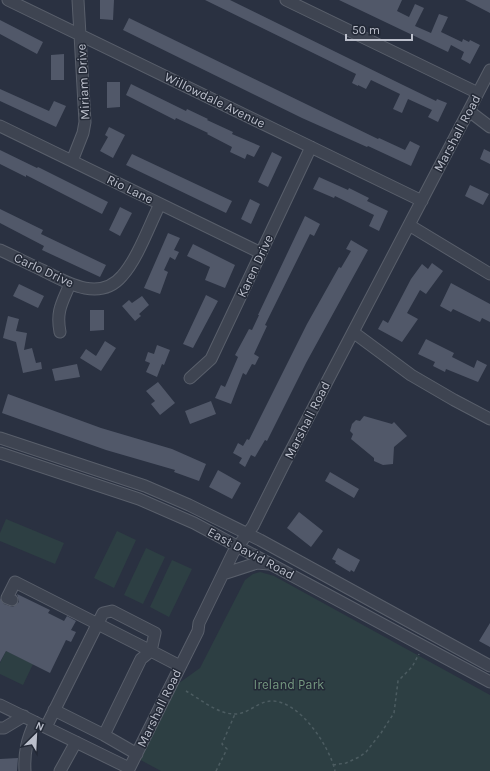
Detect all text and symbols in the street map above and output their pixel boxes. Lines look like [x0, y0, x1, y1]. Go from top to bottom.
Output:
scale bar [346, 16, 412, 42]
text: 50 m [352, 23, 380, 37]
street label: Miriam Drive [73, 43, 92, 120]
street label: Willowdale Avenue [162, 69, 268, 131]
street label: Marshall Road [430, 92, 484, 174]
street label: Rio Lane [104, 171, 156, 207]
street label: Karen Drive [234, 232, 276, 300]
street label: Carlo Drive [12, 250, 76, 290]
street label: Marshall Road [281, 379, 333, 461]
street label: East David Road [205, 524, 297, 582]
street label: Marshall Road [134, 667, 184, 749]
park label: Ireland Park [254, 677, 324, 692]
north arrow [16, 715, 56, 755]
text: N [34, 719, 46, 734]

